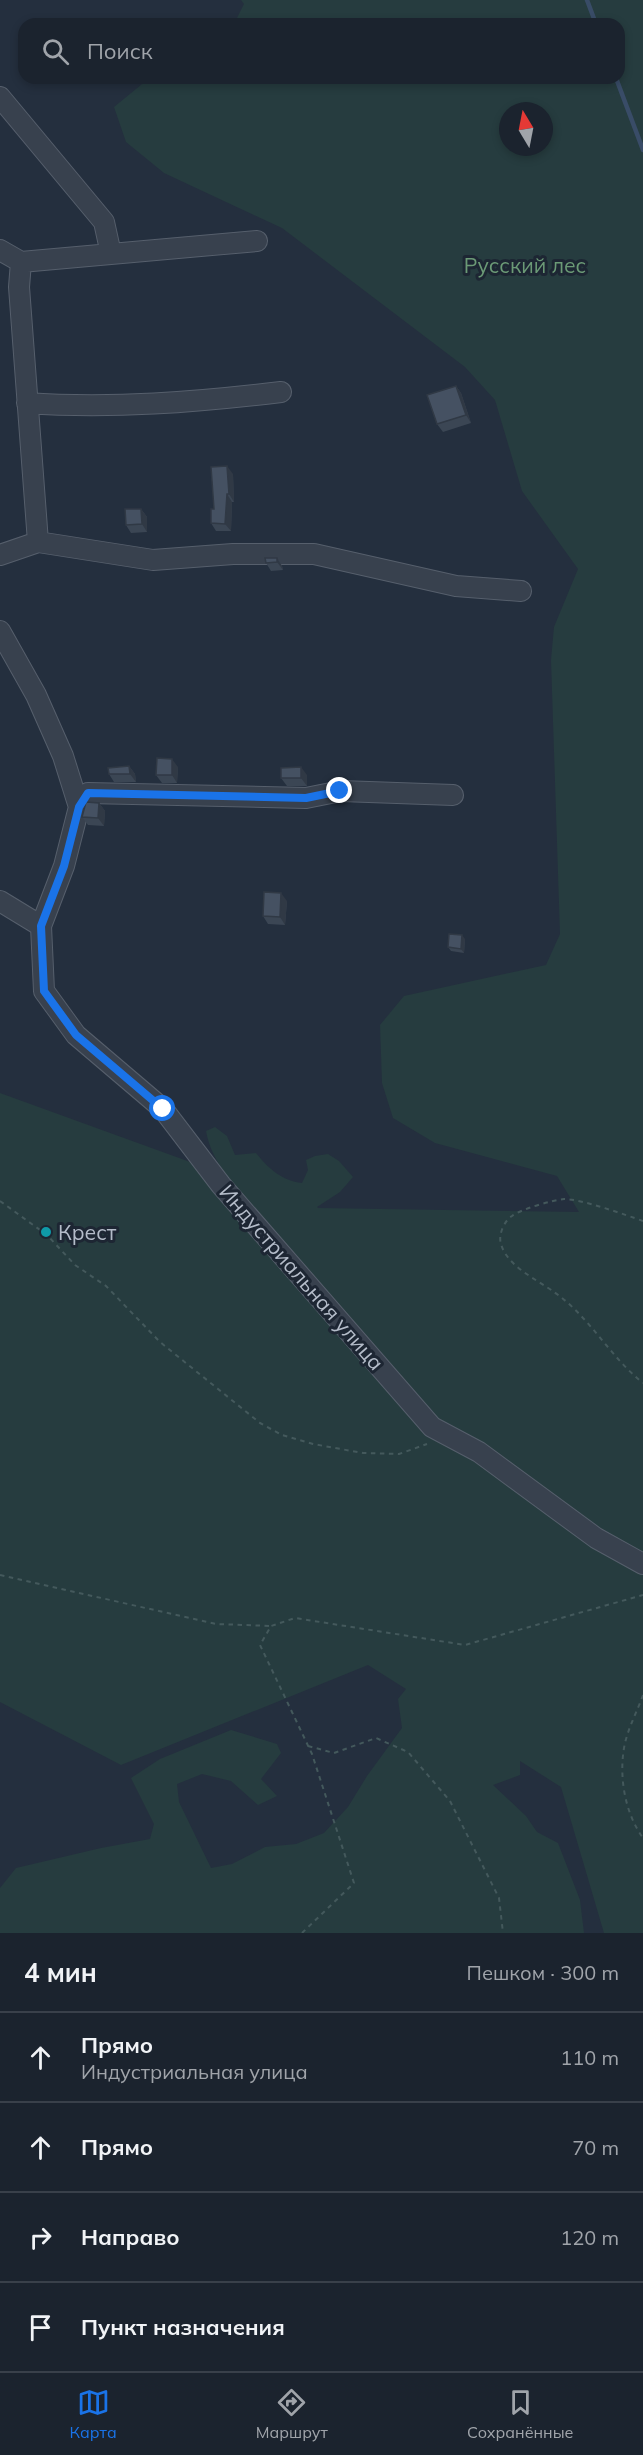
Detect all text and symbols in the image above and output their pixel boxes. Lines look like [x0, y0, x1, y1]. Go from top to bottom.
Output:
search box [18, 18, 625, 84]
icon: search [39, 35, 72, 68]
text: Поиск [87, 37, 153, 65]
north arrow [499, 102, 553, 156]
park label: Русский лес [464, 252, 586, 278]
route end [326, 777, 352, 803]
route start [149, 1095, 175, 1121]
street label: Индустриальная улица [214, 1179, 390, 1375]
place label: Крест [58, 1219, 117, 1245]
marker: Крест [39, 1225, 53, 1239]
text: 4 мин [24, 1956, 97, 1989]
text: Пешком · 300 m [467, 1960, 619, 1985]
text: Прямо [81, 2031, 153, 2059]
icon: ahead [24, 2041, 57, 2074]
text: 110 m [560, 2045, 619, 2070]
text: Индустриальная улица [81, 2059, 308, 2084]
icon: ahead [24, 2131, 57, 2164]
text: Прямо [81, 2133, 153, 2161]
text: 70 m [572, 2135, 619, 2160]
icon: right [24, 2221, 57, 2254]
text: Направо [81, 2223, 179, 2251]
text: 120 m [560, 2225, 619, 2250]
icon: arrive [24, 2311, 57, 2344]
text: Пункт назначения [81, 2313, 285, 2341]
tab: Карта [70, 2386, 117, 2442]
tab: Маршрут [256, 2386, 328, 2442]
tab: Сохранённые [467, 2386, 573, 2442]

